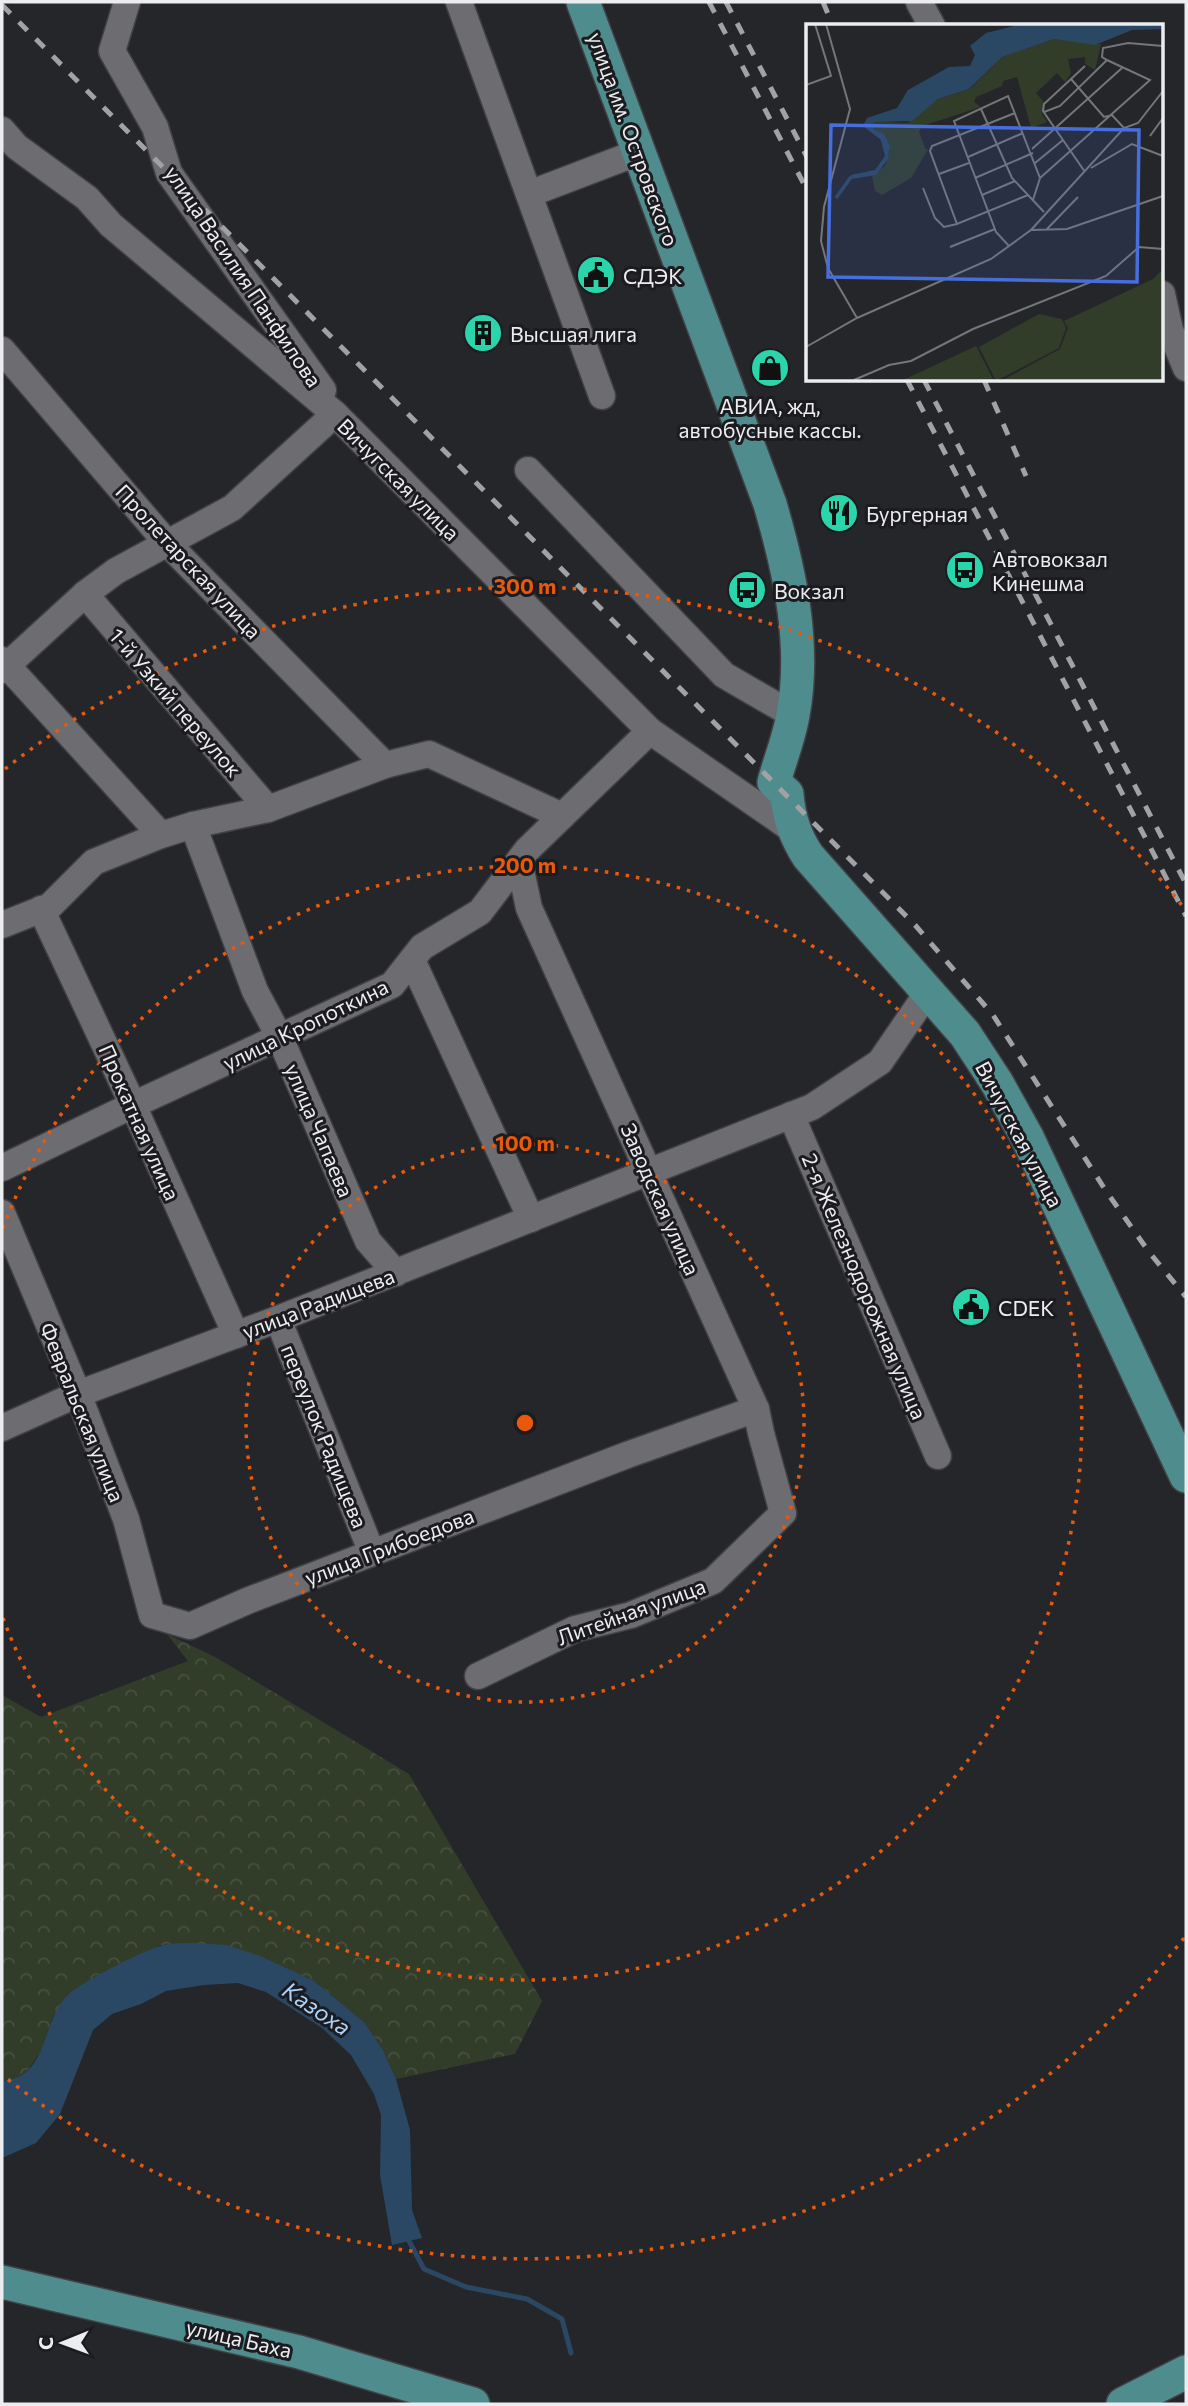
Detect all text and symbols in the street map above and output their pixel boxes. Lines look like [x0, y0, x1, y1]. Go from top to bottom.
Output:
inset map [806, 24, 1164, 382]
street label: улица им. Островского [584, 28, 684, 250]
street label: улица Василия Панфилова [161, 161, 327, 391]
public building icon: СДЭК [575, 254, 617, 296]
place label: СДЭК [623, 263, 682, 288]
building icon: Высшая лига [462, 312, 504, 354]
place label: Высшая лига [510, 321, 637, 346]
shop icon: АВИА, жд, автобусные кассы. [749, 347, 791, 389]
place label: АВИА, жд, автобусные кассы. [679, 393, 861, 442]
street label: Вичугская улица [333, 413, 465, 545]
street label: Пролетарская улица [111, 479, 267, 643]
restaurant icon: Бургерная [818, 492, 860, 534]
place label: Бургерная [866, 501, 968, 526]
place label: Автовокзал Кинешма [992, 546, 1108, 595]
bus stop icon: Автовокзал Кинешма [944, 549, 986, 591]
bus stop icon: Вокзал [726, 569, 768, 611]
text: 300 m [494, 573, 556, 598]
place label: Вокзал [774, 578, 845, 603]
street label: 1-й Узкий переулок [105, 623, 247, 781]
text: 200 m [494, 852, 556, 877]
street label: улица Кропоткина [218, 973, 392, 1075]
street label: Прокатная улица [94, 1040, 186, 1204]
street label: Вичугская улица [971, 1057, 1069, 1211]
street label: улица Чапаева [281, 1060, 359, 1200]
street label: Заводская улица [616, 1119, 706, 1279]
text: 100 m [495, 1130, 555, 1155]
street label: 2-я Железнодорожная улица [798, 1149, 932, 1423]
street label: улица Радищева [238, 1263, 398, 1343]
public building icon: CDEK [950, 1286, 992, 1328]
place label: CDEK [998, 1295, 1054, 1320]
street label: Февральская улица [36, 1319, 130, 1505]
street label: переулок Радищева [277, 1341, 373, 1531]
centre of rings [513, 1411, 537, 1435]
street label: улица Грибоедова [301, 1502, 477, 1590]
street label: Литейная улица [553, 1573, 709, 1649]
water label: Казоха [278, 1975, 356, 2041]
north arrow [28, 2308, 98, 2378]
street label: улица Баха [184, 2314, 294, 2362]
text: С [34, 2337, 57, 2350]

